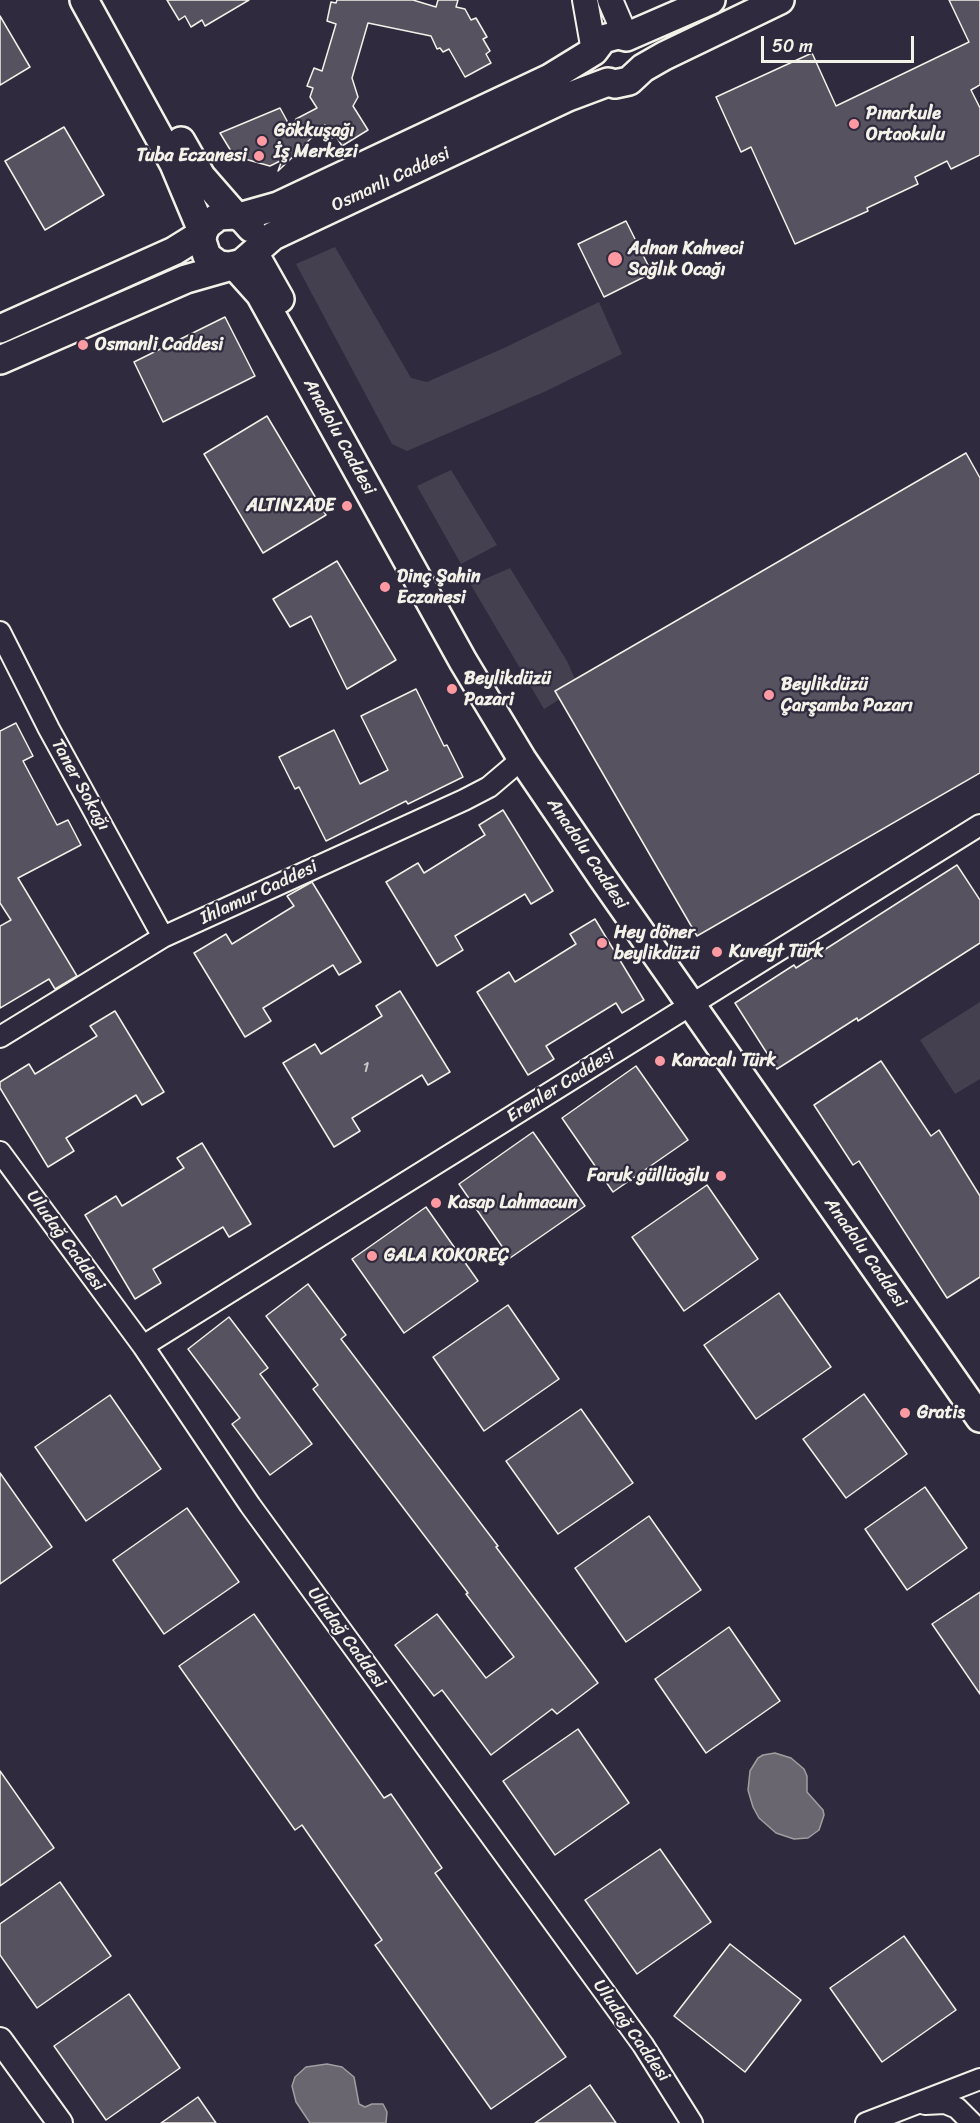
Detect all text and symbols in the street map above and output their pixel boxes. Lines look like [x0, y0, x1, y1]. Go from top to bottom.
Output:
scale bar [764, 24, 917, 62]
text: 50 m [772, 30, 813, 62]
place label: Pınarkule Ortaokulu [866, 103, 945, 146]
marker: Pınarkule Ortaokulu [847, 117, 861, 131]
place label: Gökkuşağı İş Merkezi [274, 120, 358, 162]
marker: Gökkuşağı İş Merkezi [255, 134, 269, 148]
street label: Osmanlı Caddesi [328, 143, 454, 217]
place label: Tuba Eczanesi [137, 145, 247, 167]
marker: Tuba Eczanesi [252, 149, 266, 163]
place label: Adnan Kahveci Sağlık Ocağı [628, 238, 743, 280]
marker: Adnan Kahveci Sağlık Ocağı [606, 250, 624, 268]
place label: Osmanli Caddesi [95, 334, 223, 356]
marker: Osmanli Caddesi [76, 338, 90, 352]
street label: Anadolu Caddesi [298, 375, 380, 499]
place label: ALTINZADE [246, 495, 335, 517]
marker: ALTINZADE [340, 499, 354, 513]
place label: Dinç Şahin Eczanesi [397, 566, 481, 608]
marker: Dinç Şahin Eczanesi [378, 580, 392, 594]
place label: Beylikdüzü Pazari [464, 668, 551, 710]
place label: Beylikdüzü Çarşamba Pazarı [781, 674, 913, 716]
marker: Beylikdüzü Pazari [445, 682, 459, 696]
marker: Beylikdüzü Çarşamba Pazarı [762, 688, 776, 702]
street label: Taner Sokağı [46, 735, 114, 835]
street label: Anadolu Caddesi [542, 794, 632, 914]
street label: Ihlamur Caddesi [197, 856, 321, 930]
place label: Hey döner beylikdüzü [614, 922, 699, 964]
marker: Hey döner beylikdüzü [595, 936, 609, 950]
place label: Kuveyt Türk [729, 941, 823, 963]
marker: Kuveyt Türk [710, 945, 724, 959]
street label: Erenler Caddesi [503, 1044, 619, 1128]
place label: Karacalı Türk [672, 1050, 776, 1072]
marker: Karacalı Türk [653, 1054, 667, 1068]
house number: 1 [363, 1059, 369, 1077]
place label: Faruk güllüoğlu [587, 1165, 709, 1187]
marker: Faruk güllüoğlu [714, 1169, 728, 1183]
street label: Uludağ Caddesi [21, 1186, 109, 1296]
place label: Kasap Lahmacun [448, 1192, 577, 1214]
street label: Anadolu Caddesi [819, 1194, 911, 1312]
marker: Kasap Lahmacun [429, 1196, 443, 1210]
place label: GALA KOKOREÇ [384, 1245, 509, 1267]
marker: GALA KOKOREÇ [365, 1249, 379, 1263]
place label: Gratis [917, 1402, 965, 1424]
marker: Gratis [898, 1406, 912, 1420]
street label: Uludağ Caddesi [302, 1583, 390, 1693]
street label: Uludağ Caddesi [588, 1976, 674, 2086]

